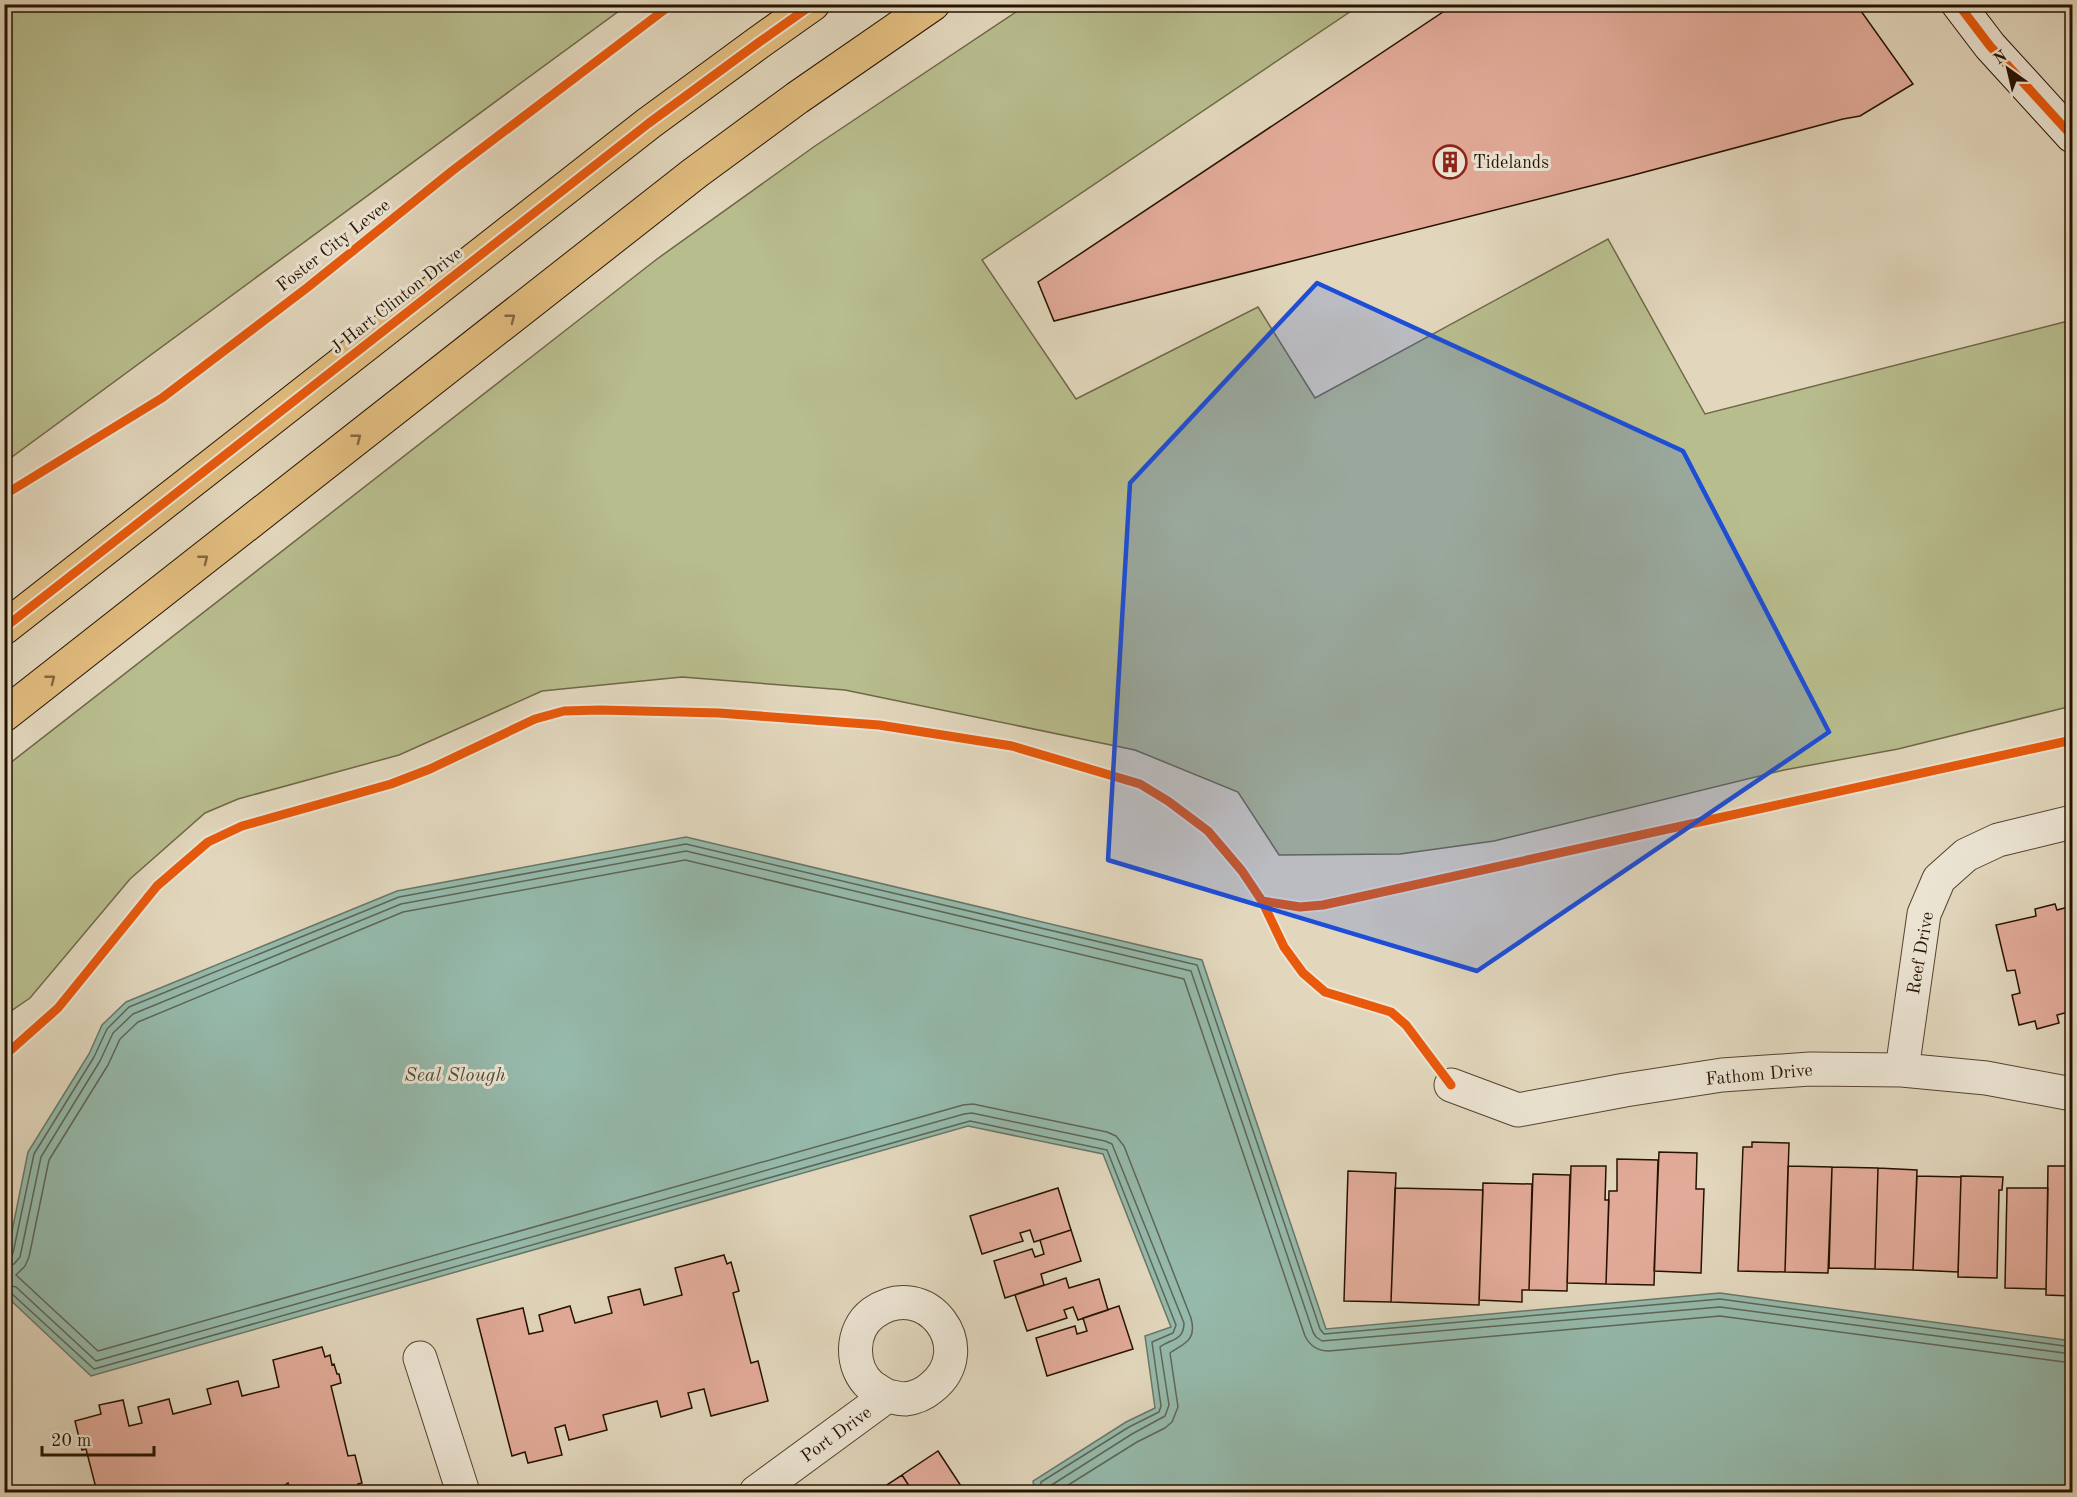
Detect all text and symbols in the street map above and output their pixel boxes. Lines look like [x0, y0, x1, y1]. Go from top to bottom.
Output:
north arrow [1978, 39, 2038, 99]
text: N [1991, 48, 2011, 68]
building icon: Tidelands [1432, 144, 1468, 180]
place label: Tidelands [1473, 154, 1549, 172]
street label: Foster City Levee [274, 196, 394, 295]
street label: J Hart Clinton Drive [328, 244, 466, 358]
one-way arrow [504, 314, 515, 325]
one-way arrow [350, 435, 361, 446]
one-way arrow [197, 555, 208, 566]
one-way arrow [44, 676, 55, 687]
street label: Reef Drive [1905, 910, 1937, 996]
street label: Fathom Drive [1705, 1061, 1813, 1089]
water label: Seal Slough [404, 1066, 506, 1086]
street label: Port Drive [798, 1403, 875, 1466]
scale bar [42, 1419, 154, 1457]
text: 20 m [51, 1432, 91, 1450]

